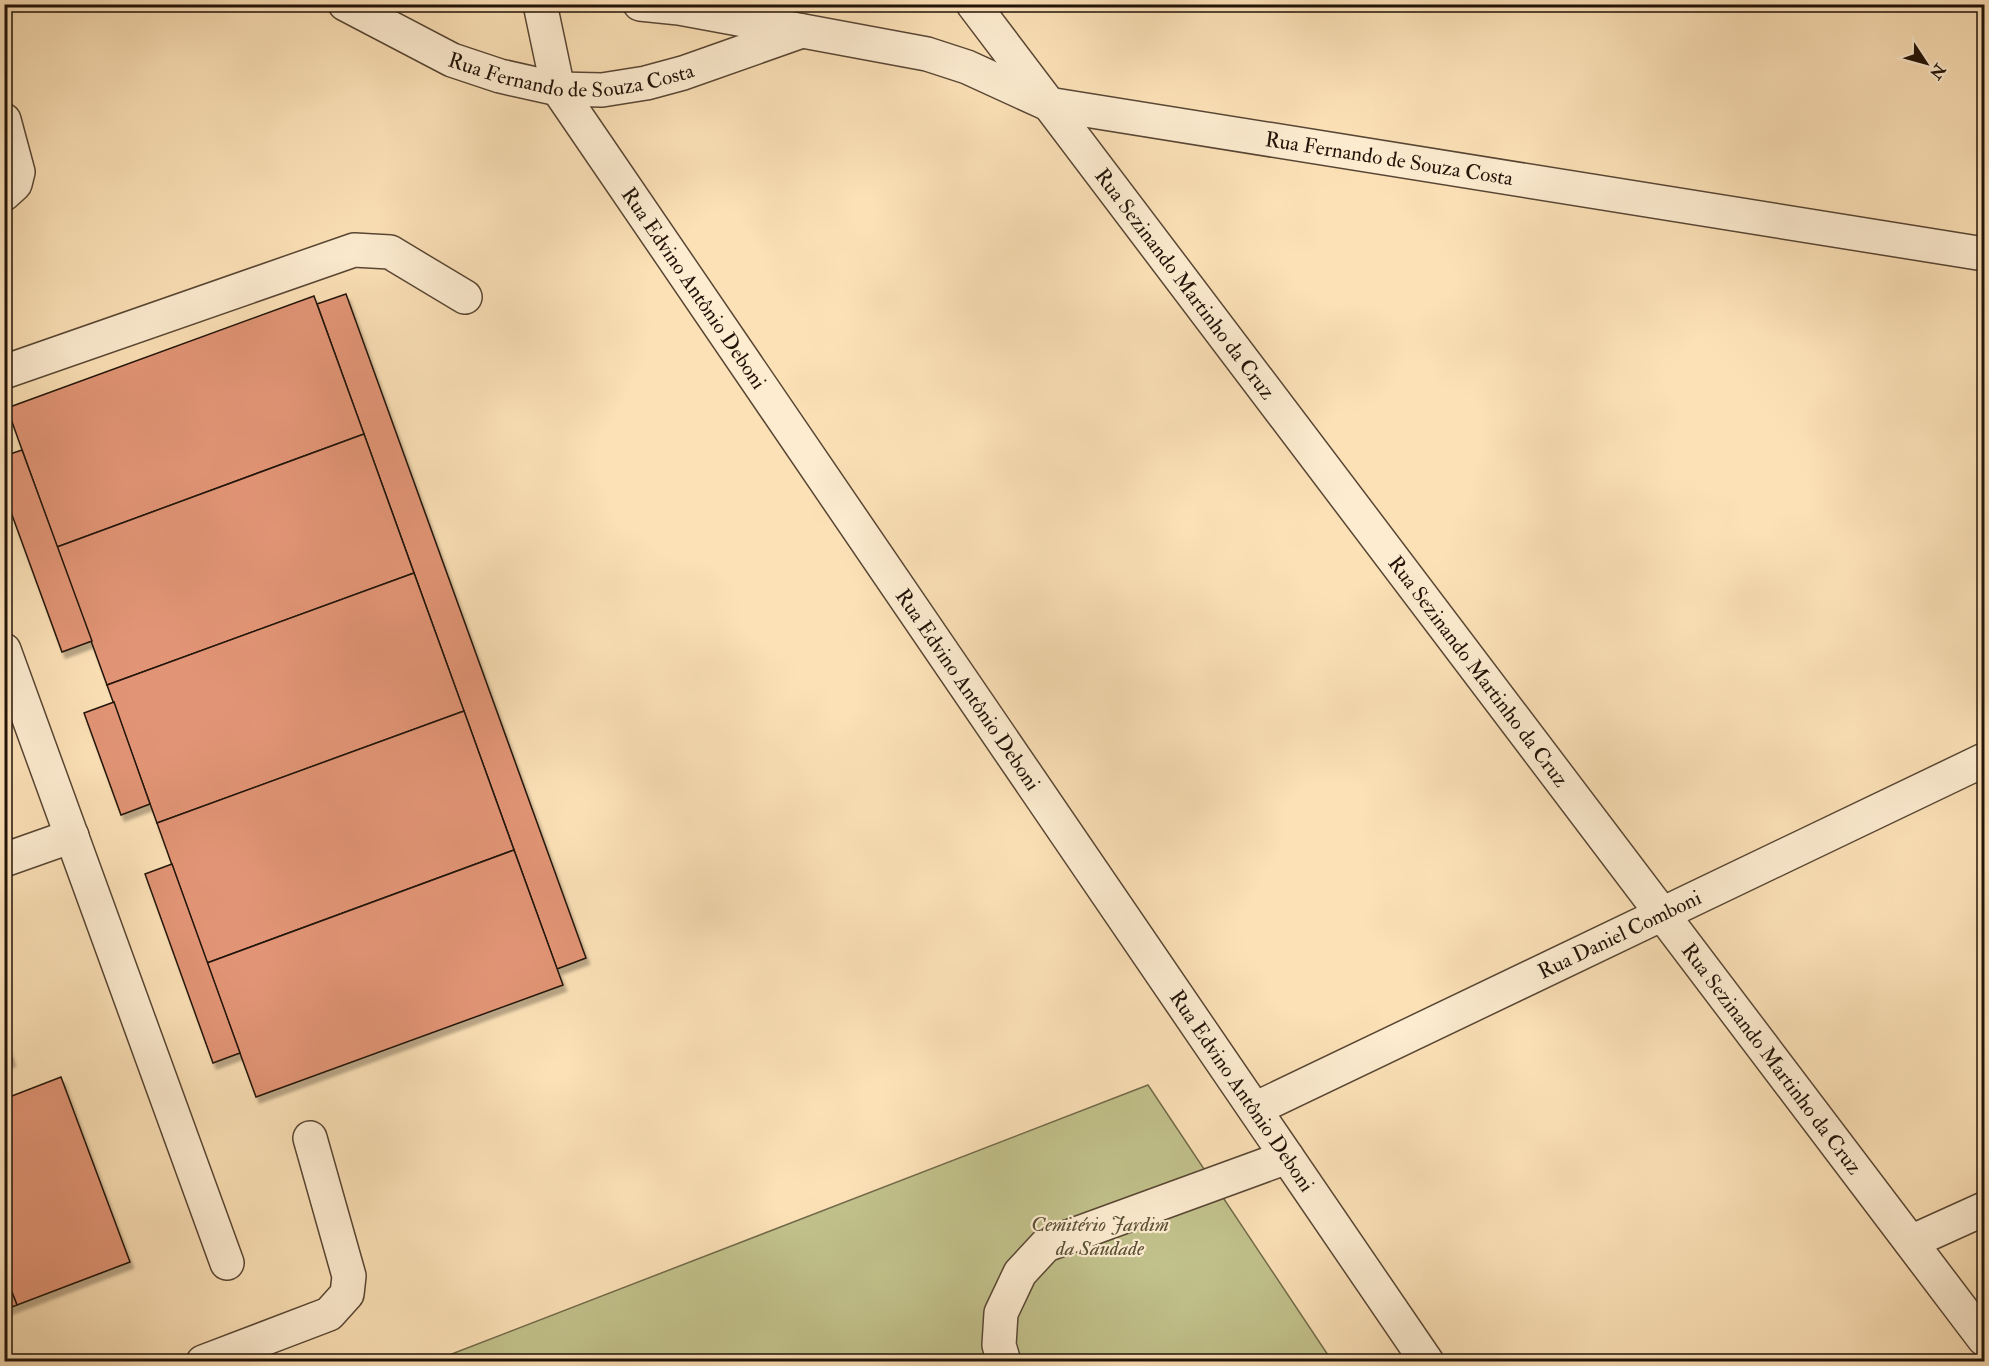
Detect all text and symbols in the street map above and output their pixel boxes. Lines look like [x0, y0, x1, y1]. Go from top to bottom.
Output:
north arrow [1896, 33, 1956, 93]
street label: Rua Fernando de Souza Costa [445, 47, 698, 104]
text: N [1925, 59, 1950, 83]
street label: Rua Fernando de Souza Costa [1263, 126, 1515, 192]
street label: Rua Sezinando Martinho da Cruz [1088, 163, 1281, 405]
street label: Rua Edvino Antônio Deboni [615, 182, 772, 395]
street label: Rua Sezinando Martinho da Cruz [1382, 551, 1574, 793]
street label: Rua Edvino Antônio Deboni [889, 584, 1046, 796]
street label: Rua Daniel Comboni [1533, 884, 1706, 986]
street label: Rua Sezinando Martinho da Cruz [1675, 938, 1868, 1180]
street label: Rua Edvino Antônio Deboni [1163, 985, 1320, 1198]
park label: Cemitério Jardim da Saudade [1031, 1211, 1169, 1262]

